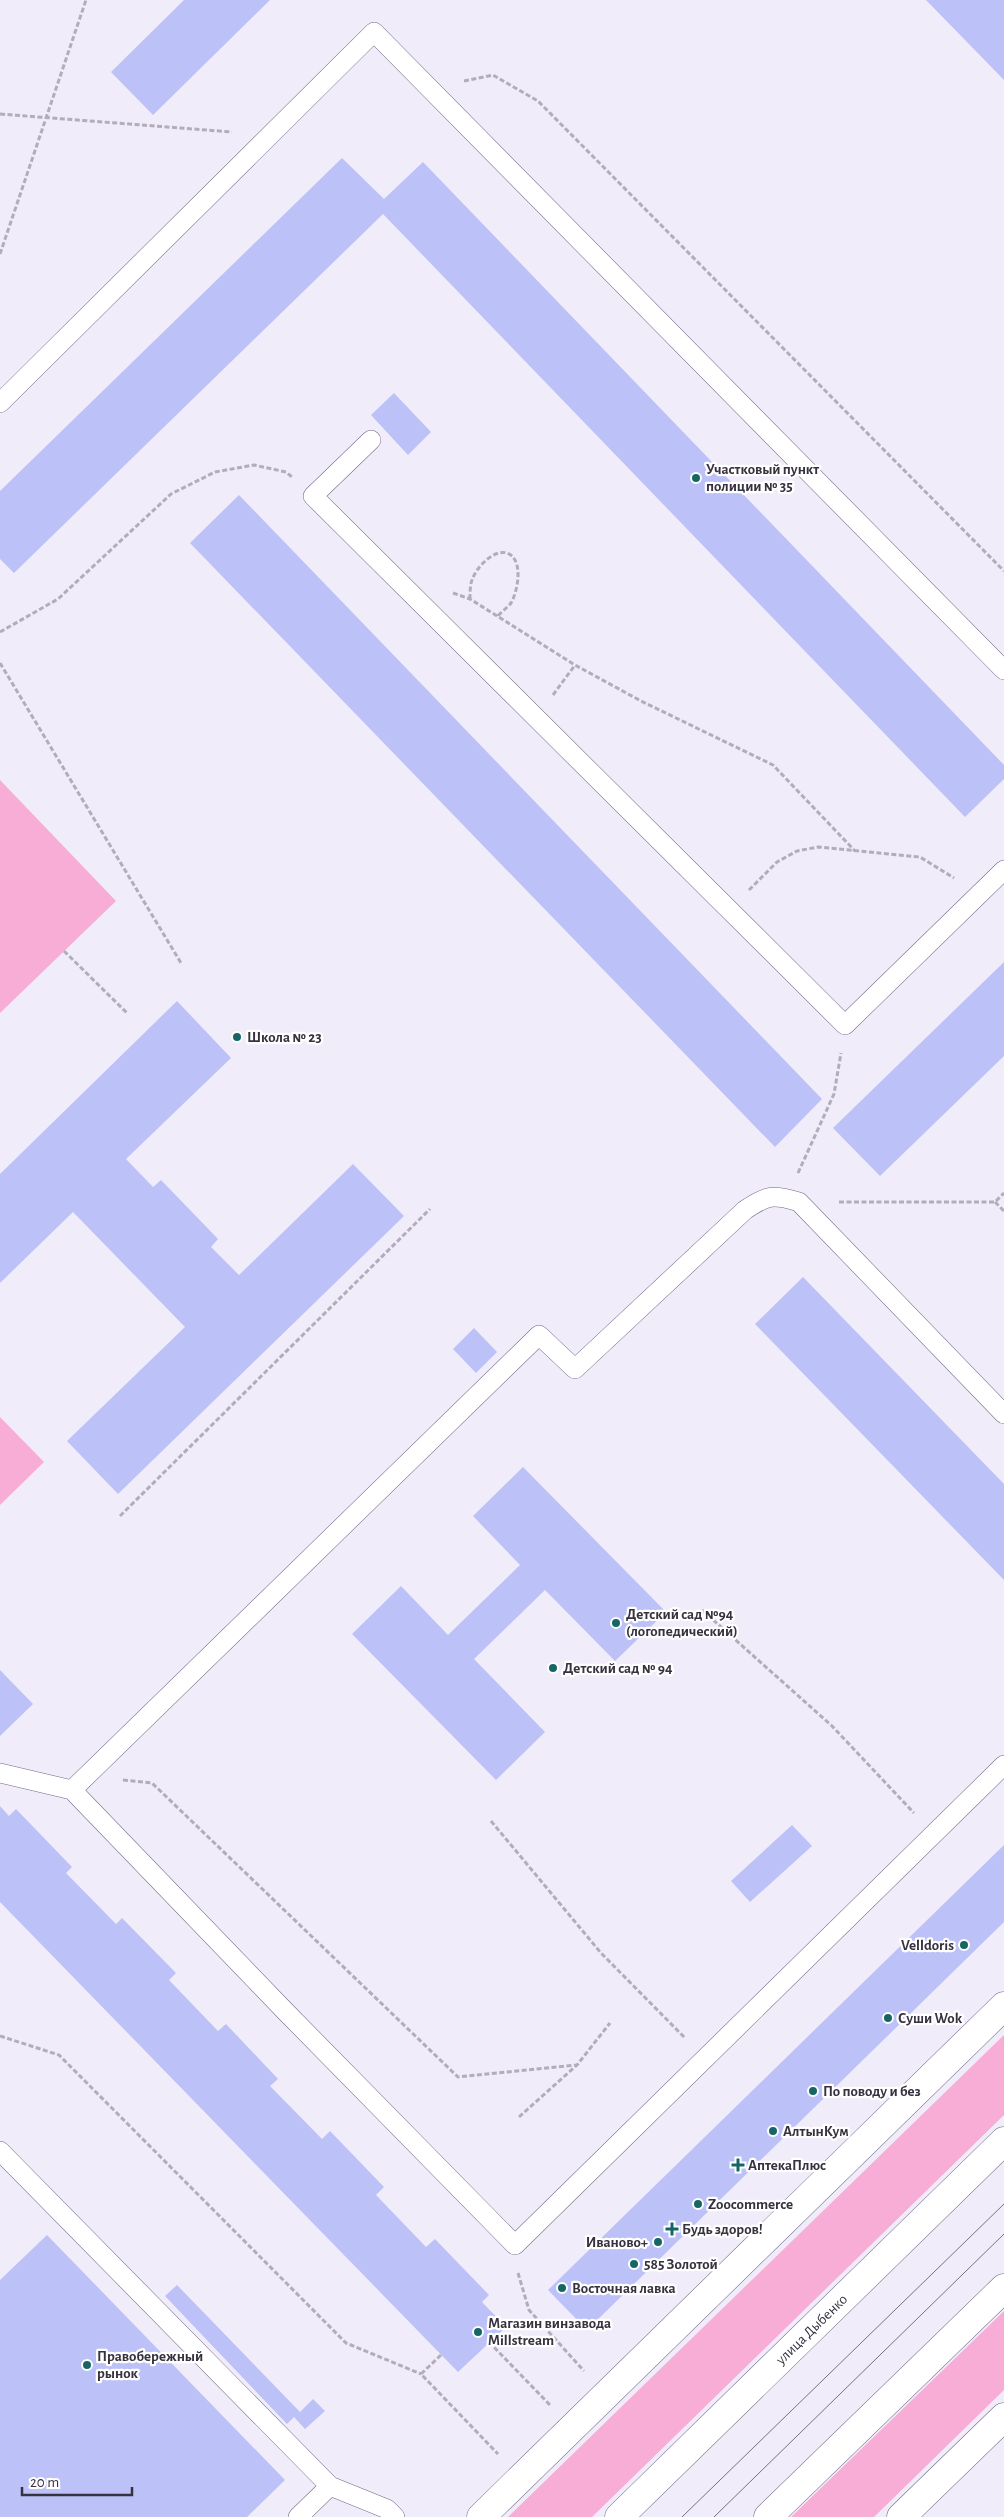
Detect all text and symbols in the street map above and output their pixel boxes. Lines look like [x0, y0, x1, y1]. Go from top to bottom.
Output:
place label: Участковый пункт полиции № 35 [706, 462, 819, 494]
marker: Участковый пункт полиции № 35 [690, 472, 702, 484]
place label: Школа № 23 [247, 1030, 322, 1045]
marker: Школа № 23 [231, 1031, 243, 1043]
place label: Детский сад №94 (логопедический) [626, 1607, 738, 1639]
marker: Детский сад №94 (логопедический) [610, 1617, 622, 1629]
place label: Детский сад № 94 [563, 1661, 673, 1676]
marker: Детский сад № 94 [547, 1662, 559, 1674]
place label: Velldoris [901, 1938, 954, 1953]
marker: Velldoris [958, 1939, 970, 1951]
place label: Суши Wok [898, 2011, 963, 2026]
marker: Суши Wok [882, 2012, 894, 2024]
place label: По поводу и без [823, 2084, 921, 2099]
marker: По поводу и без [807, 2085, 819, 2097]
place label: АлтынКум [783, 2124, 849, 2139]
marker: АлтынКум [767, 2125, 779, 2137]
place label: АптекаПлюс [748, 2158, 826, 2173]
marker: АптекаПлюс [732, 2159, 744, 2171]
place label: Zoocommerce [708, 2197, 793, 2212]
marker: Zoocommerce [692, 2198, 704, 2210]
place label: Будь здоров! [682, 2222, 763, 2237]
marker: Будь здоров! [666, 2223, 678, 2235]
place label: Иваново+ [586, 2235, 648, 2250]
marker: Иваново+ [652, 2236, 664, 2248]
place label: 585 Золотой [644, 2257, 718, 2272]
marker: 585 Золотой [628, 2258, 640, 2270]
place label: Восточная лавка [572, 2281, 676, 2296]
marker: Восточная лавка [556, 2282, 568, 2294]
street label: улица Дыбенко [772, 2291, 850, 2368]
place label: Магазин винзавода Millstream [488, 2316, 611, 2348]
marker: Магазин винзавода Millstream [472, 2326, 484, 2338]
place label: Правобережный рынок [97, 2349, 203, 2381]
marker: Правобережный рынок [81, 2359, 93, 2371]
scale bar [22, 2464, 132, 2496]
text: 20 m [30, 2475, 59, 2490]

